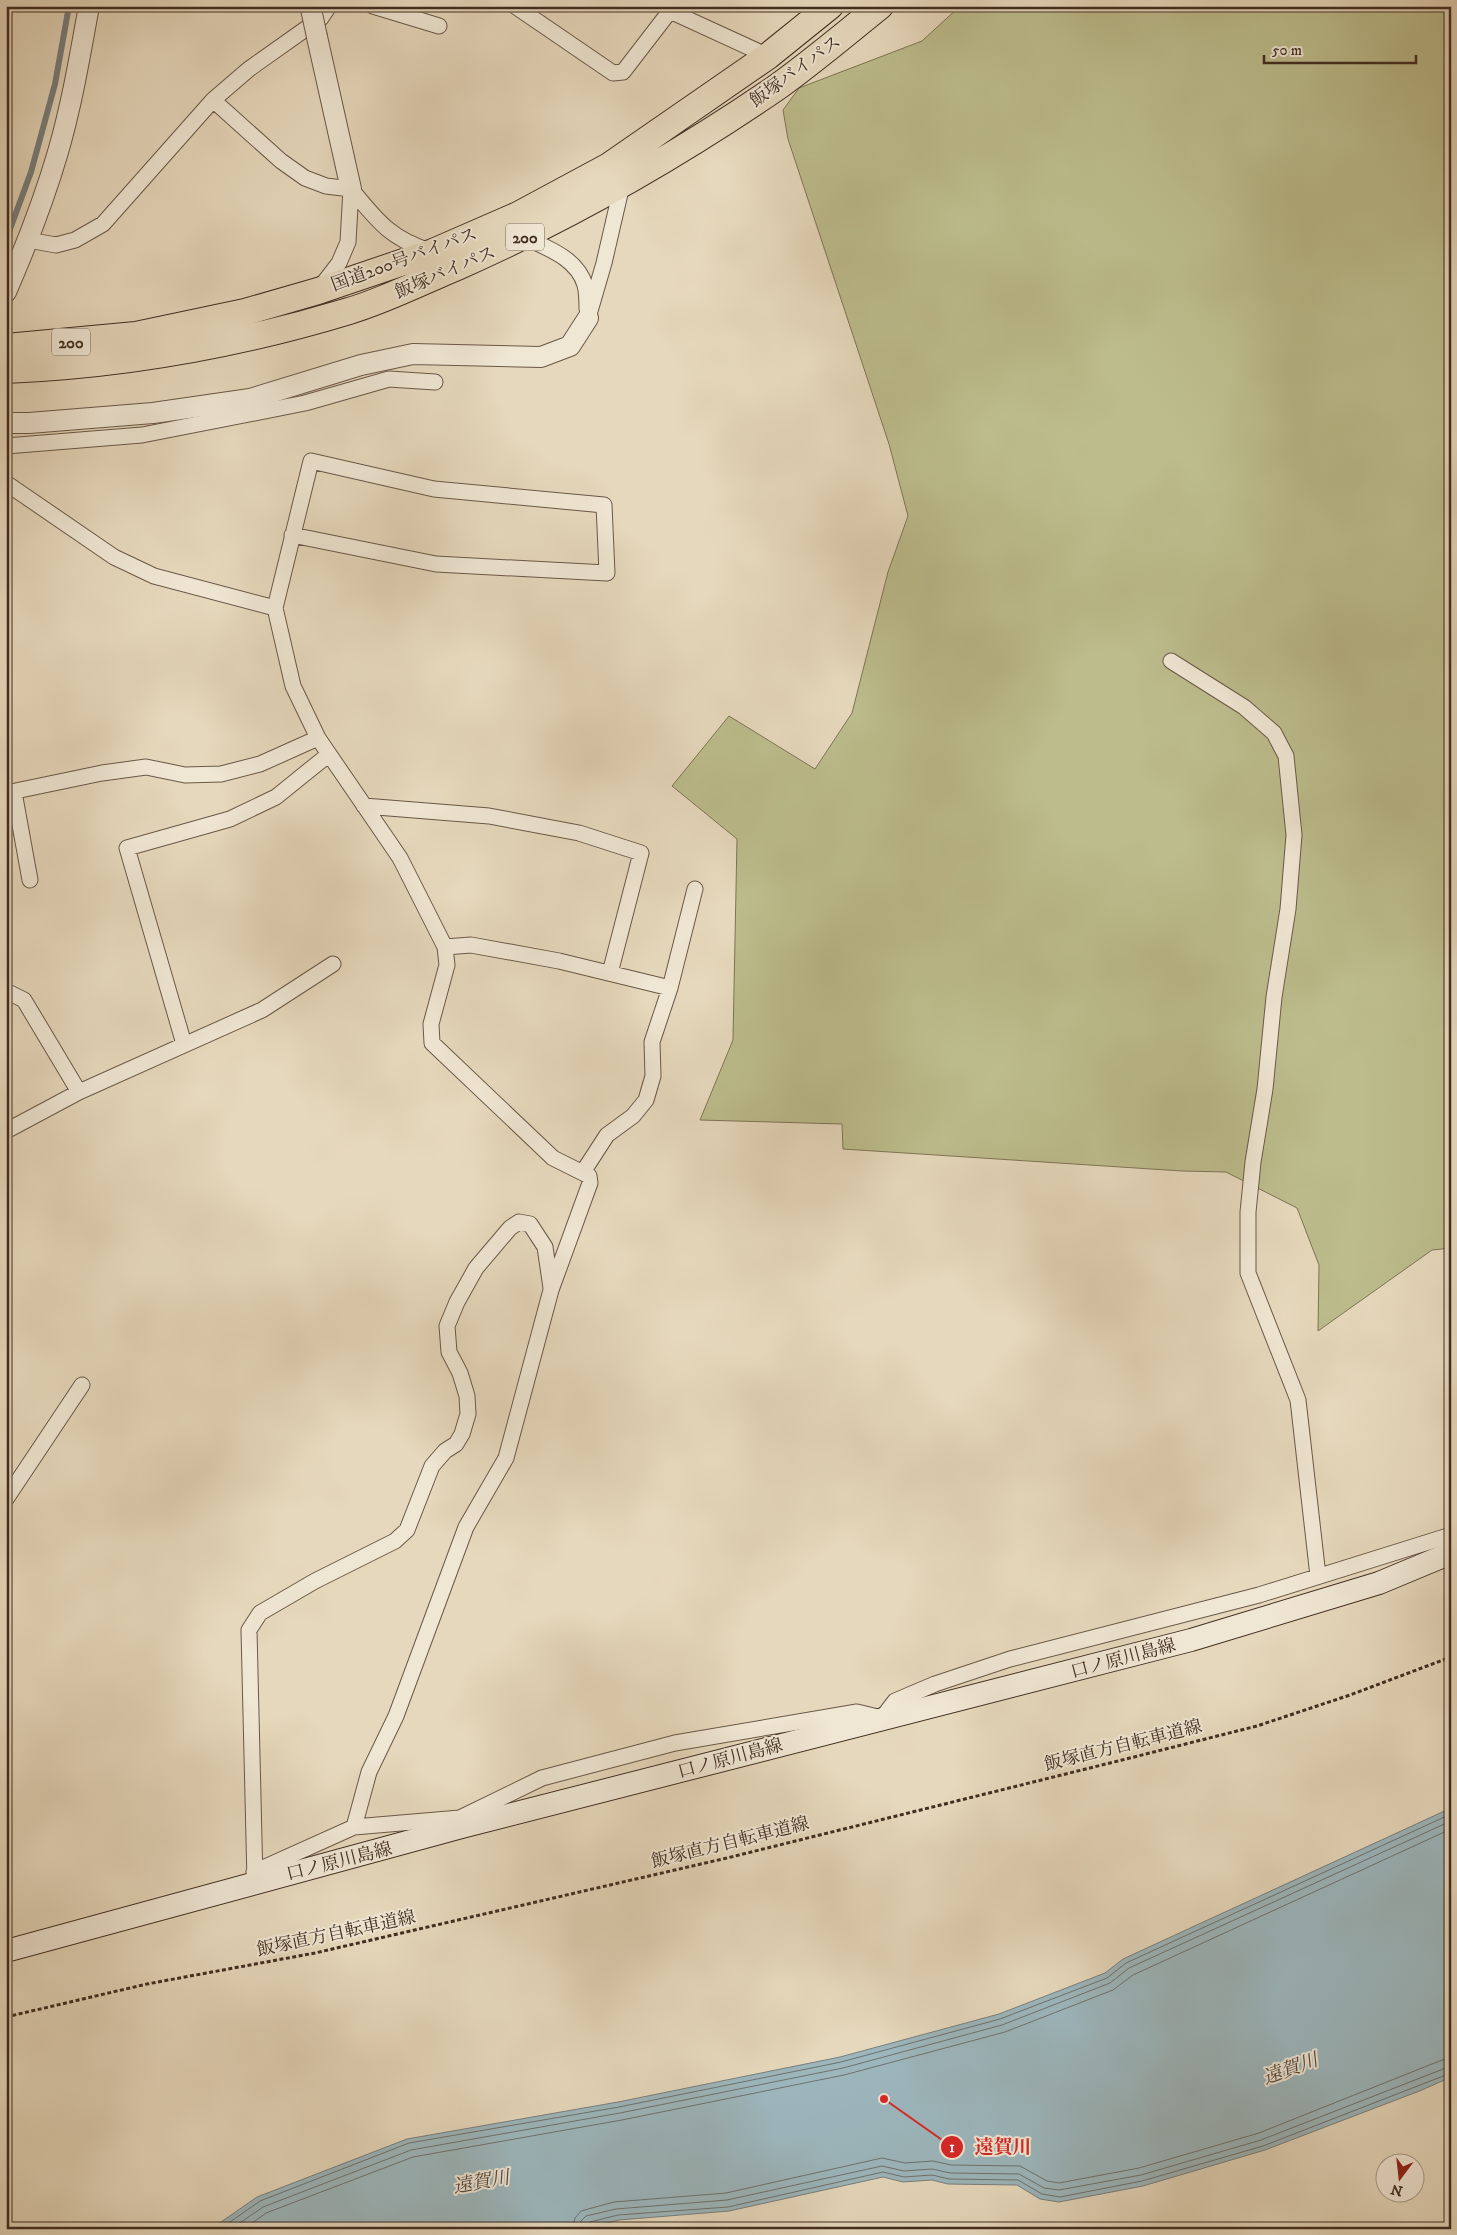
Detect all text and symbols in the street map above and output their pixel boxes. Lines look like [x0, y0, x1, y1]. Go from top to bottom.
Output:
street label: 飯塚バイパス [746, 31, 846, 112]
scale bar [1264, 32, 1417, 64]
text: 50 m [1272, 41, 1302, 60]
street label: 国道200号バイパス [328, 223, 480, 297]
road number: 200 [506, 223, 544, 250]
street label: 飯塚バイパス [392, 242, 499, 304]
road number: 200 [52, 328, 90, 356]
street label: 口ノ原川島線 [1068, 1634, 1178, 1684]
street label: 飯塚直方自転車道線 [1042, 1716, 1204, 1776]
street label: 口ノ原川島線 [675, 1734, 785, 1784]
street label: 飯塚直方自転車道線 [649, 1813, 811, 1873]
street label: 口ノ原川島線 [284, 1838, 394, 1886]
street label: 飯塚直方自転車道線 [255, 1906, 418, 1962]
water label: 遠賀川 [1260, 2048, 1323, 2090]
callout: 遠賀川 [939, 2130, 1041, 2164]
text: 遠賀川 [974, 2136, 1032, 2159]
text: 1 [949, 2138, 955, 2157]
north arrow [1374, 2152, 1424, 2202]
water label: 遠賀川 [451, 2166, 513, 2199]
text: N [1389, 2179, 1405, 2200]

